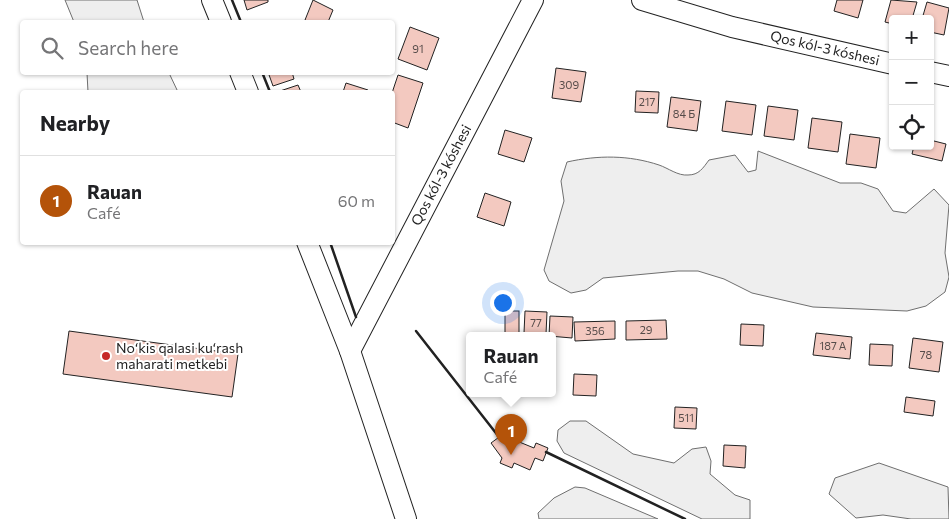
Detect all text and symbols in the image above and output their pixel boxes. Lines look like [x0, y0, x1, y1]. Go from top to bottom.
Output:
map controls [889, 15, 934, 150]
button: + [889, 15, 934, 60]
search box [20, 20, 395, 75]
street label: Qos kól-3 kóshesi [769, 27, 881, 68]
icon: search [38, 34, 66, 62]
text: Search here [78, 36, 178, 59]
house number: 91 [412, 42, 424, 55]
button: − [889, 60, 934, 105]
house number: 309 [559, 78, 579, 91]
house number: 217 [639, 95, 655, 108]
button: locate [889, 105, 934, 150]
house number: 84 Б [673, 107, 695, 120]
text: Nearby [40, 110, 110, 135]
street label: Qos kól-3 kóshesi [407, 121, 474, 228]
text: Rauan [87, 180, 142, 203]
text: 1 [52, 191, 60, 210]
text: 60 m [338, 191, 375, 210]
text: Café [87, 203, 121, 222]
your location [490, 290, 516, 316]
house number: 77 [530, 316, 542, 329]
house number: 29 [640, 323, 653, 336]
house number: 356 [585, 324, 605, 337]
popup [466, 332, 556, 397]
place label: Noʻkis qalasi kuʻrash maharati metkebi [116, 339, 243, 372]
house number: 187 А [820, 339, 847, 352]
text: Rauan [484, 344, 538, 367]
house number: 78 [920, 348, 933, 361]
marker: Noʻkis qalasi kuʻrash maharati metkebi [100, 350, 112, 362]
text: Café [484, 367, 517, 386]
house number: 511 [678, 411, 694, 424]
pin: 1 [495, 414, 527, 455]

